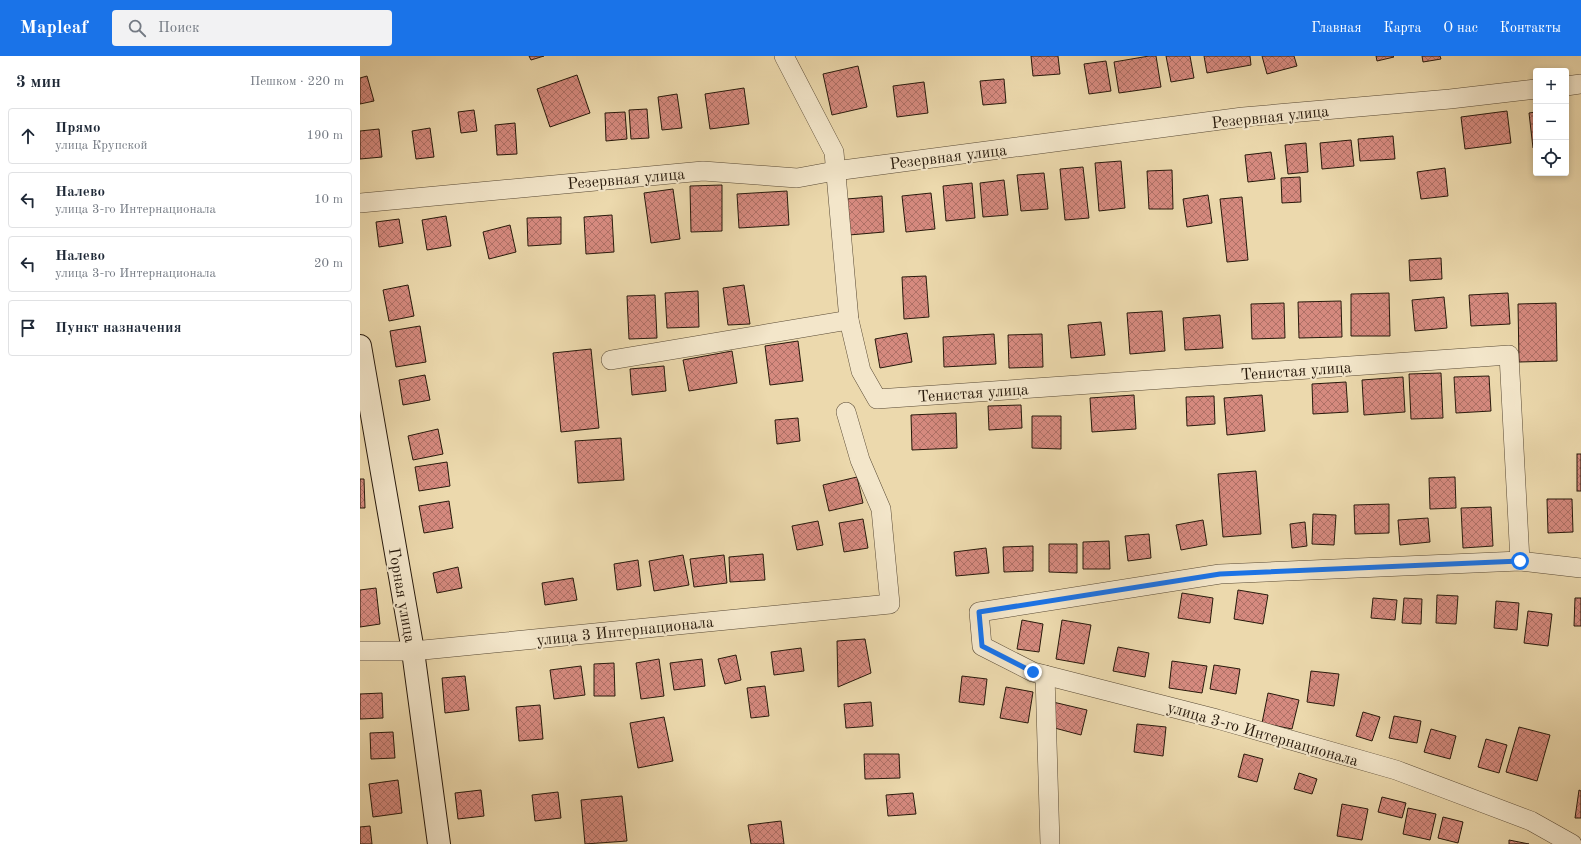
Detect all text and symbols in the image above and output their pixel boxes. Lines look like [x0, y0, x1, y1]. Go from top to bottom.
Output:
search box [112, 10, 392, 46]
icon: search [126, 17, 148, 39]
text: Mapleaf [20, 19, 88, 38]
text: Поиск [158, 21, 199, 36]
text: Главная [1311, 21, 1361, 35]
text: Карта [1383, 21, 1421, 35]
text: О нас [1443, 21, 1478, 35]
text: Контакты [1500, 21, 1561, 35]
map controls [1533, 68, 1569, 176]
button: + [1533, 68, 1569, 104]
text: 3 мин [16, 74, 61, 91]
text: Пешком · 220 m [250, 75, 344, 88]
street label: Резервная улица [1211, 104, 1330, 132]
button: − [1533, 104, 1569, 140]
text: Прямо [55, 121, 101, 136]
icon: ahead [17, 125, 39, 147]
text: 190 m [306, 129, 343, 142]
text: улица Крупской [55, 139, 147, 152]
button: locate [1533, 140, 1569, 176]
street label: Резервная улица [889, 143, 1008, 173]
street label: Резервная улица [567, 167, 686, 193]
text: Налево [55, 185, 105, 200]
icon: left [17, 189, 39, 211]
text: 10 m [314, 193, 343, 206]
text: улица 3-го Интернационала [55, 203, 216, 216]
text: Налево [55, 249, 105, 264]
icon: left [17, 253, 39, 275]
text: 20 m [314, 257, 343, 270]
text: улица 3-го Интернационала [55, 267, 216, 280]
icon: arrive [17, 317, 39, 339]
text: Пункт назначения [55, 321, 182, 336]
street label: Тенистая улица [1240, 360, 1352, 384]
street label: Тенистая улица [917, 382, 1029, 406]
street label: Горная улица [385, 547, 417, 644]
route start [1511, 552, 1529, 570]
street label: улица 3 Интернационала [536, 615, 715, 649]
route end [1024, 663, 1042, 681]
street label: улица 3-го Интернационала [1165, 700, 1360, 770]

